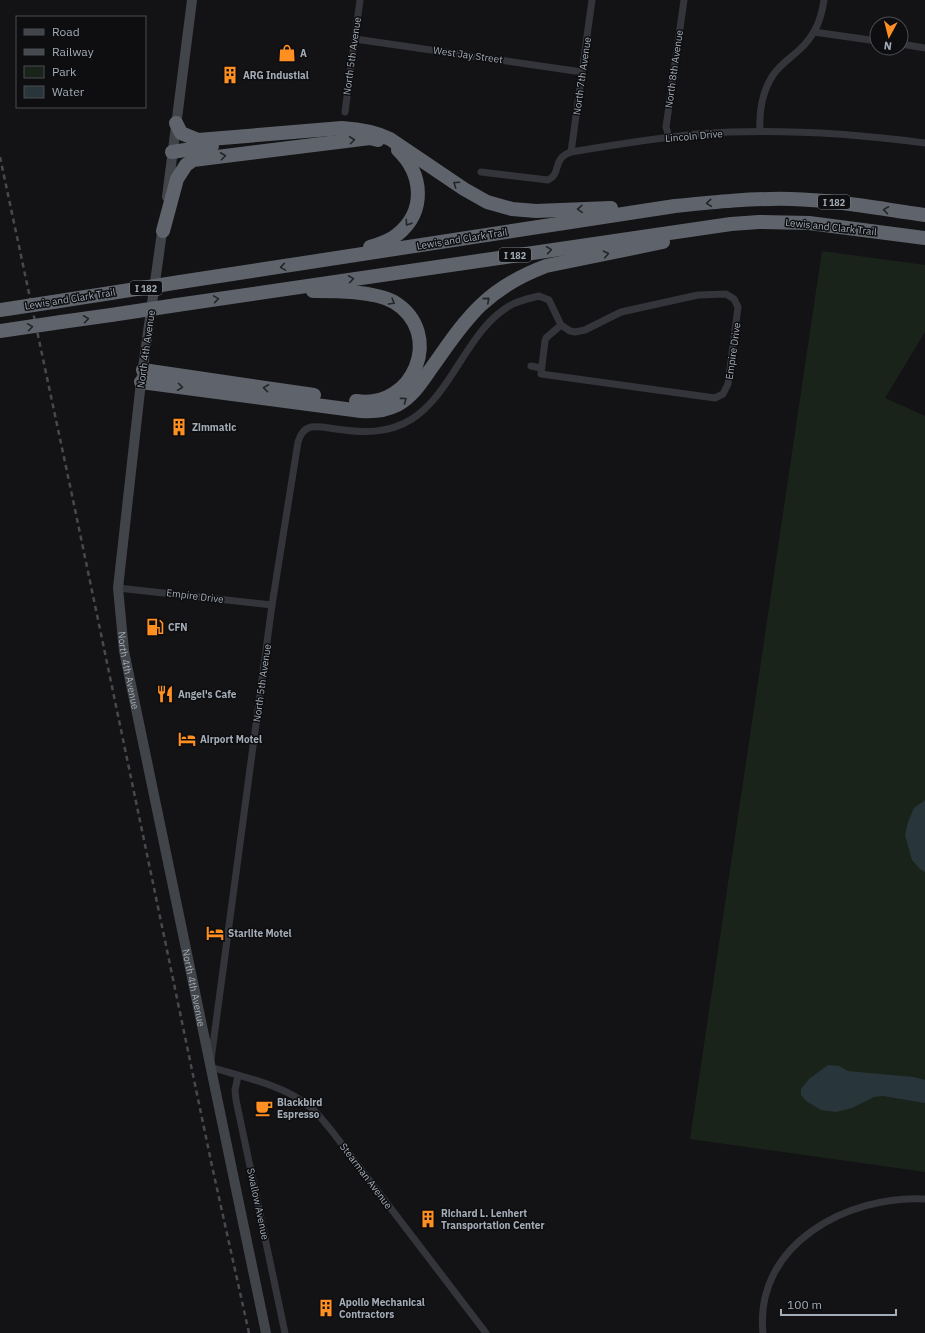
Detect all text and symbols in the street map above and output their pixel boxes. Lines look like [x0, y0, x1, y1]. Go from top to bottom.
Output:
legend [16, 16, 146, 108]
street label: North 5th Avenue [340, 16, 364, 96]
north arrow [869, 16, 909, 56]
text: Road [52, 24, 80, 39]
street label: North 8th Avenue [662, 29, 686, 109]
street label: North 7th Avenue [570, 36, 594, 116]
text: N [883, 38, 893, 53]
shop icon: A [277, 43, 297, 63]
text: Railway [52, 44, 94, 59]
street label: West Jay Street [432, 44, 504, 66]
place label: A [300, 47, 307, 60]
text: Park [52, 64, 77, 79]
building icon: ARG Industial [220, 65, 240, 85]
place label: ARG Industial [243, 69, 309, 82]
text: Water [52, 84, 85, 99]
street label: Lincoln Drive [665, 127, 724, 145]
one-way arrow [349, 136, 355, 145]
one-way arrow [220, 152, 226, 161]
one-way arrow [454, 182, 461, 189]
road number: I 182 [818, 195, 850, 209]
one-way arrow [705, 198, 712, 207]
one-way arrow [577, 205, 583, 213]
one-way arrow [883, 205, 889, 214]
street label: Lewis and Clark Trail [785, 216, 878, 238]
one-way arrow [406, 218, 413, 225]
street label: Lewis and Clark Trail [416, 225, 509, 253]
one-way arrow [546, 246, 552, 255]
road number: I 182 [499, 248, 531, 262]
one-way arrow [603, 250, 609, 258]
one-way arrow [280, 262, 286, 270]
one-way arrow [348, 275, 354, 284]
road number: I 182 [130, 281, 162, 295]
street label: Lewis and Clark Trail [24, 285, 117, 313]
one-way arrow [213, 295, 219, 304]
one-way arrow [388, 298, 395, 305]
one-way arrow [482, 298, 489, 305]
street label: North 4th Avenue [134, 309, 158, 389]
one-way arrow [83, 315, 89, 324]
street label: Empire Drive [723, 321, 744, 380]
one-way arrow [27, 323, 33, 332]
one-way arrow [177, 382, 183, 391]
one-way arrow [263, 384, 269, 393]
one-way arrow [400, 397, 407, 405]
building icon: Zimmatic [169, 417, 189, 437]
place label: Zimmatic [192, 421, 236, 434]
street label: Empire Drive [166, 586, 225, 606]
fuel station icon: CFN [145, 617, 165, 637]
place label: CFN [168, 621, 188, 634]
street label: North 4th Avenue [116, 631, 143, 711]
street label: North 5th Avenue [250, 643, 274, 723]
restaurant icon: Angel's Cafe [155, 684, 175, 704]
place label: Angel's Cafe [178, 688, 237, 701]
hotel icon: Airport Motel [177, 729, 197, 749]
place label: Airport Motel [200, 733, 262, 746]
hotel icon: Starlite Motel [205, 923, 225, 943]
place label: Starlite Motel [228, 927, 292, 940]
street label: North 4th Avenue [180, 948, 209, 1028]
place label: Blackbird Espresso [277, 1096, 322, 1121]
cafe icon: Blackbird Espresso [254, 1098, 274, 1118]
street label: Stearman Avenue [337, 1140, 395, 1212]
street label: Swallow Avenue [244, 1167, 272, 1242]
place label: Richard L. Lenhert Transportation Center [441, 1207, 544, 1232]
building icon: Richard L. Lenhert Transportation Center [418, 1209, 438, 1229]
scale bar [781, 1291, 896, 1317]
place label: Apollo Mechanical Contractors [339, 1296, 425, 1321]
text: 100 m [787, 1297, 822, 1312]
building icon: Apollo Mechanical Contractors [316, 1298, 336, 1318]

